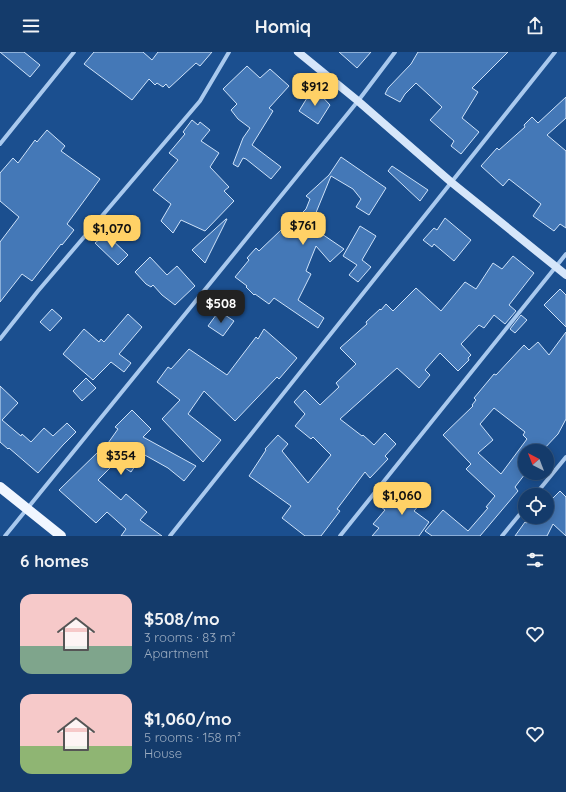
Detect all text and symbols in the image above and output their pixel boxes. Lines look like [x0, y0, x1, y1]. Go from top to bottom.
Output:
icon: menu [20, 15, 42, 37]
text: Homiq [255, 15, 311, 38]
icon: share [524, 15, 546, 37]
pin: $912 [291, 73, 339, 107]
text: $912 [301, 78, 329, 94]
pin: $761 [279, 212, 327, 246]
pin: $1,070 [79, 215, 145, 249]
text: $761 [290, 217, 316, 233]
text: $1,070 [93, 220, 131, 236]
pin: $508 [197, 290, 245, 324]
text: $508 [206, 295, 236, 311]
pin: $354 [97, 442, 145, 476]
north arrow [518, 444, 554, 480]
map controls [518, 444, 554, 524]
text: $354 [106, 447, 136, 463]
pin: $1,060 [369, 482, 435, 516]
text: $1,060 [382, 487, 422, 503]
button: locate [518, 488, 554, 524]
icon: filters [524, 549, 546, 571]
text: 6 homes [20, 550, 89, 571]
text: $508/mo [144, 608, 220, 629]
icon: home [52, 610, 100, 658]
icon: heart [524, 623, 546, 645]
text: 3 rooms · 83 m² [144, 629, 236, 645]
text: Apartment [144, 645, 209, 661]
text: $1,060/mo [144, 708, 232, 729]
icon: home [52, 710, 100, 758]
icon: heart [524, 723, 546, 745]
text: 5 rooms · 158 m² [144, 729, 241, 745]
text: House [144, 745, 182, 761]

